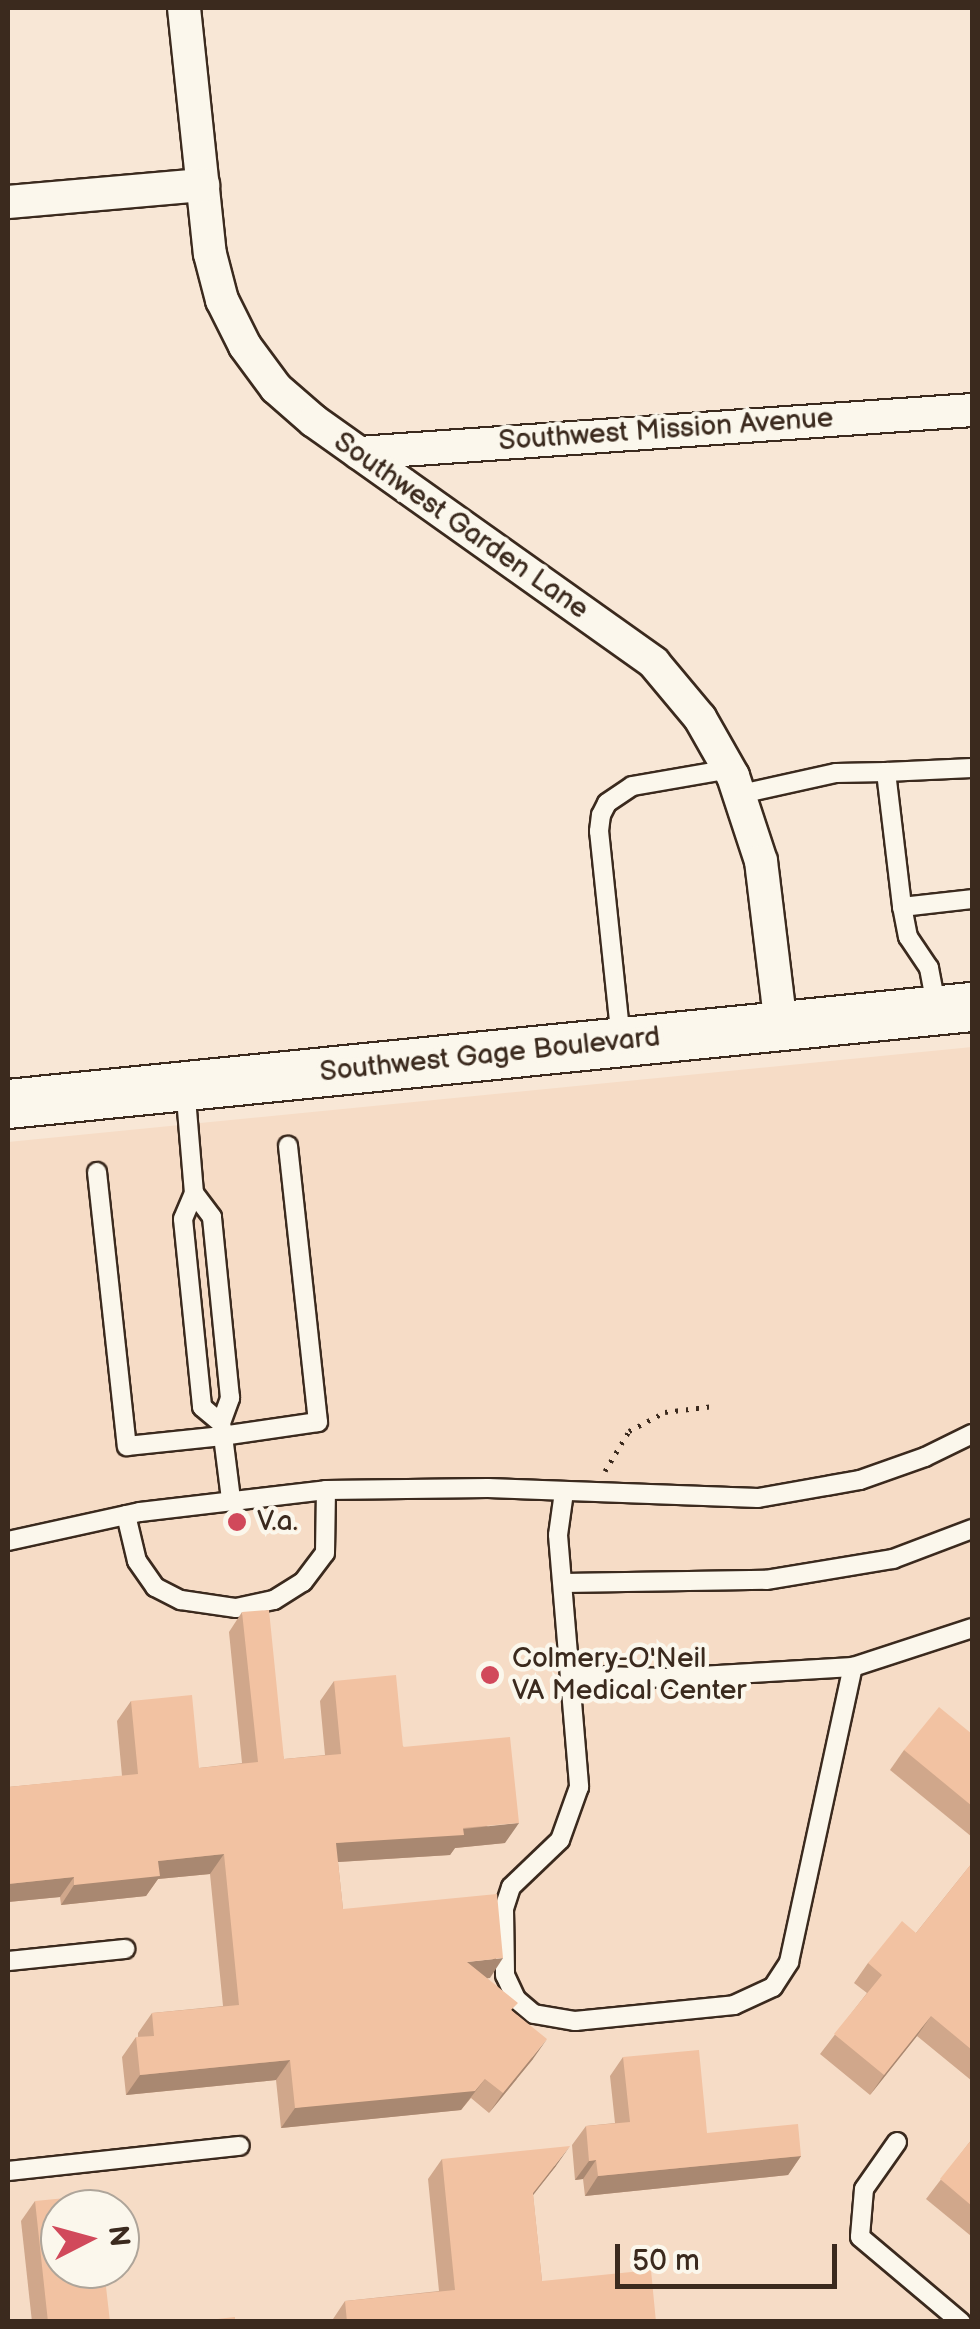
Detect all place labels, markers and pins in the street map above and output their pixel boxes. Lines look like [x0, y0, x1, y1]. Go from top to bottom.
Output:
place label: V.a. [257, 1505, 298, 1539]
marker: V.a. [226, 1511, 248, 1533]
place label: Colmery-O'Neil VA Medical Center [512, 1642, 746, 1708]
marker: Colmery-O'Neil VA Medical Center [477, 1662, 503, 1688]

